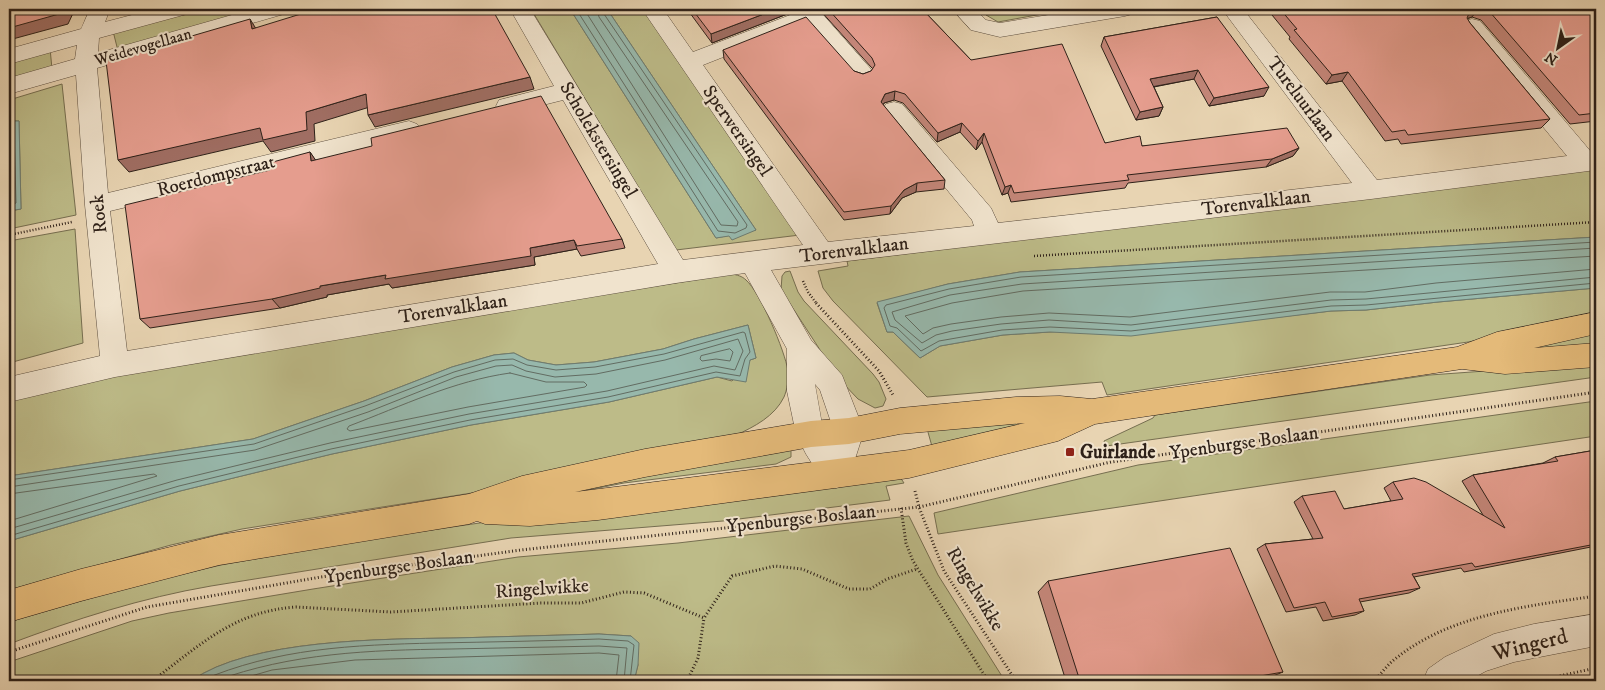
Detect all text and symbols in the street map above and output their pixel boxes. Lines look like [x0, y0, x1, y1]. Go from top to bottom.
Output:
north arrow [1532, 22, 1582, 72]
street label: Weidevogellaan [91, 23, 194, 71]
text: N [1541, 47, 1561, 69]
street label: Tureluurlaan [1262, 52, 1340, 146]
street label: Scholekstersingel [554, 78, 642, 203]
street label: Sperwersingel [697, 81, 777, 181]
street label: Roerdompstraat [155, 150, 277, 202]
street label: Torenvalklaan [1200, 185, 1312, 221]
street label: Roek [85, 193, 112, 235]
street label: Torenvalklaan [798, 232, 910, 268]
street label: Torenvalklaan [397, 289, 509, 329]
street label: Ypenburgse Boslaan [1168, 421, 1320, 465]
place label: Guirlande [1080, 441, 1155, 464]
marker: Guirlande [1064, 446, 1076, 458]
street label: Ypenburgse Boslaan [725, 500, 877, 538]
street label: Ringelwikke [941, 543, 1009, 635]
street label: Ypenburgse Boslaan [323, 545, 475, 589]
street label: Ringelwikke [494, 574, 590, 604]
street label: Wingerd [1489, 623, 1570, 668]

